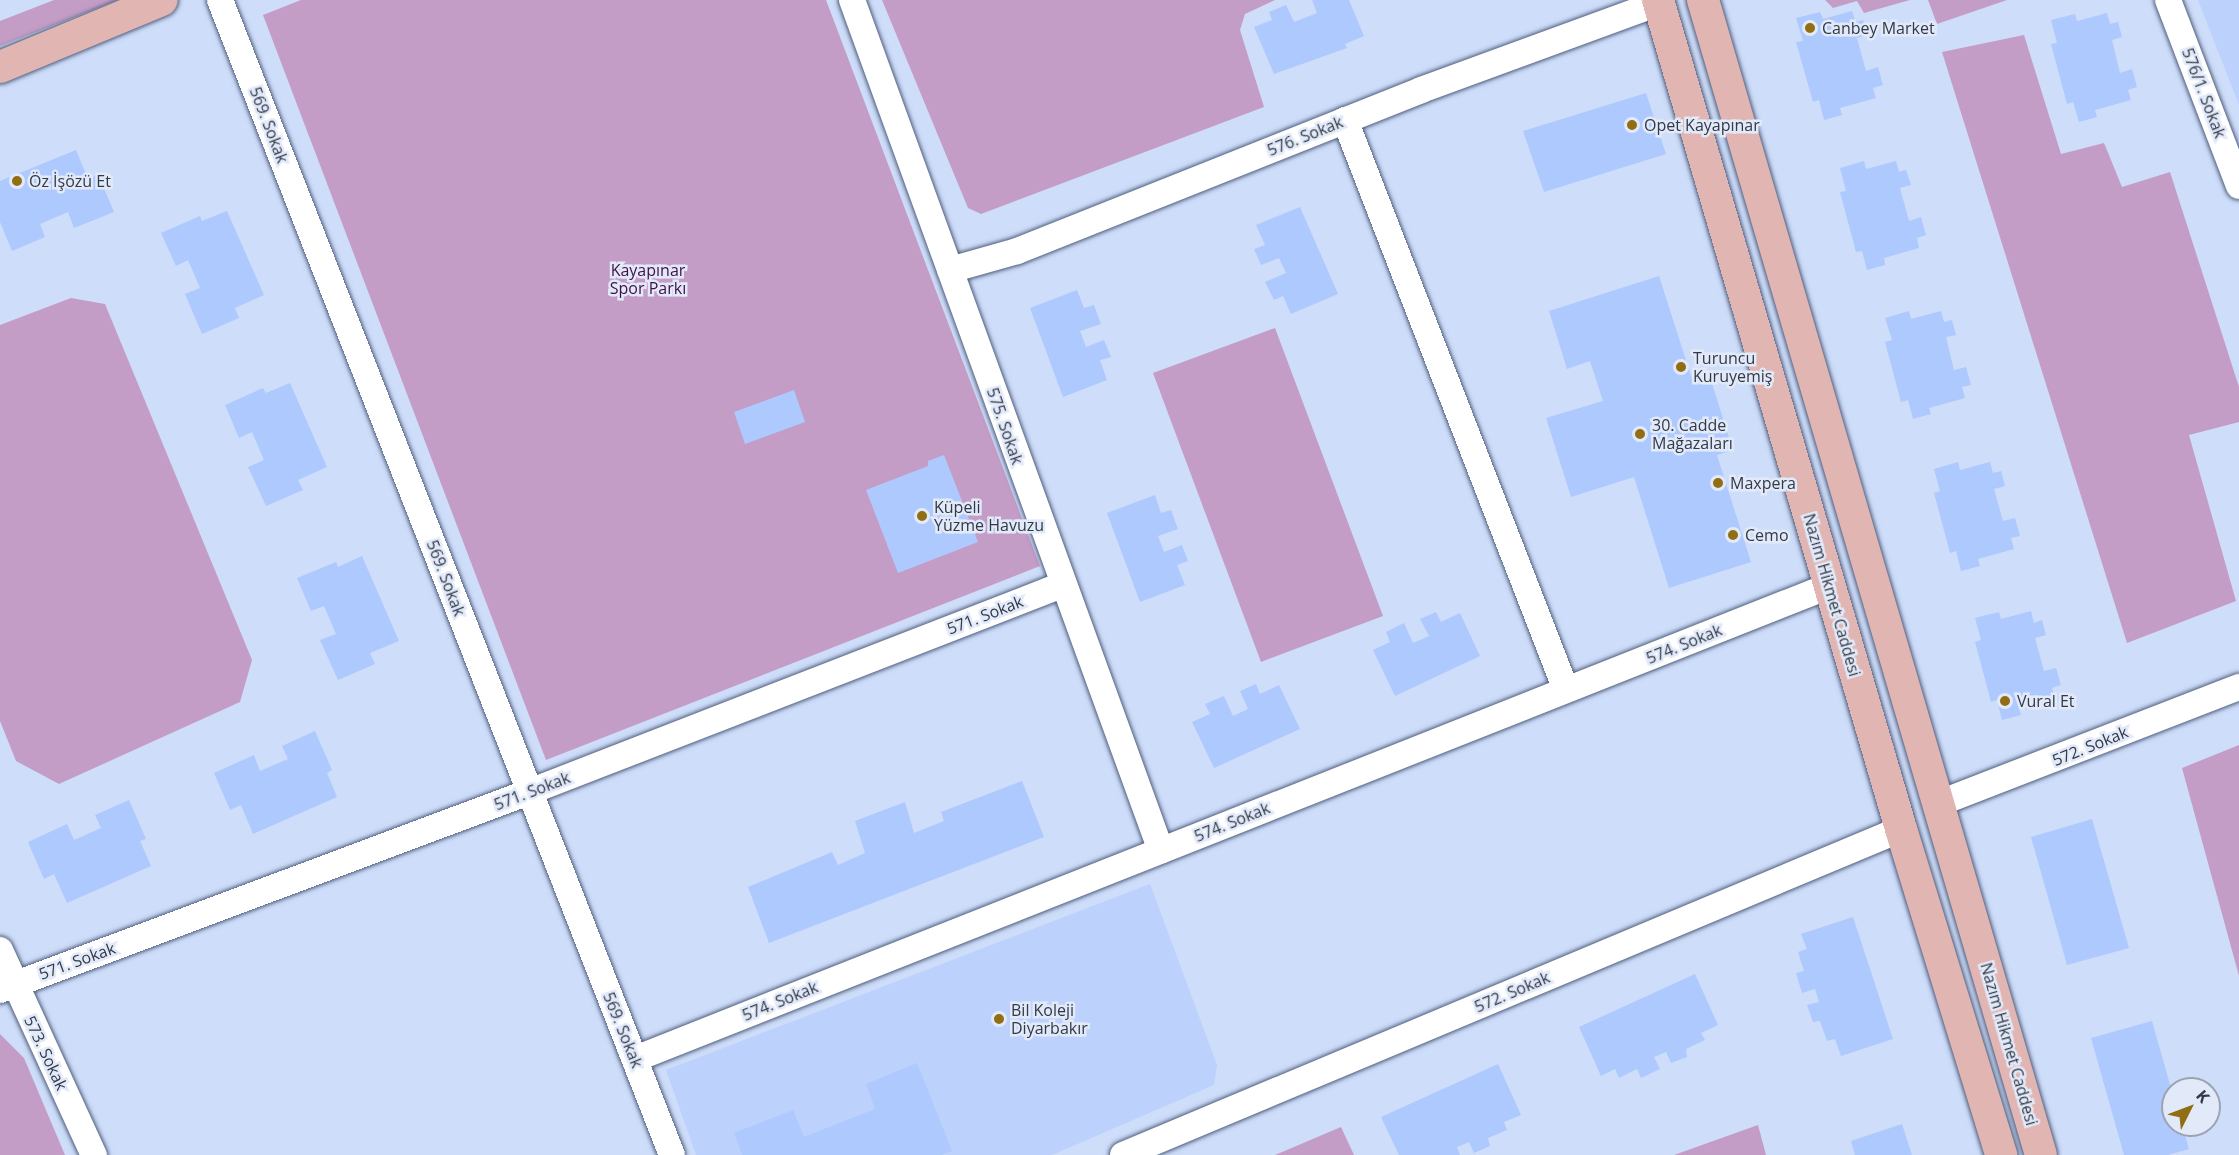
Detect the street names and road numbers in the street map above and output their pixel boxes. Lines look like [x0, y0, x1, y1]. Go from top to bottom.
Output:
street label: 576/1. Sokak [2178, 45, 2230, 141]
street label: 569. Sokak [246, 84, 292, 166]
street label: 576. Sokak [1264, 112, 1346, 160]
street label: 575. Sokak [983, 385, 1027, 467]
street label: Nazım Hikmet Caddesi [1800, 511, 1864, 679]
street label: 569. Sokak [423, 537, 469, 619]
street label: 571. Sokak [944, 592, 1026, 638]
street label: 574. Sokak [1643, 620, 1725, 668]
street label: 572. Sokak [2049, 722, 2131, 770]
street label: 571. Sokak [491, 768, 573, 814]
street label: 574. Sokak [1191, 798, 1273, 846]
street label: 571. Sokak [36, 938, 118, 984]
street label: Nazım Hikmet Caddesi [1977, 960, 2041, 1128]
street label: 572. Sokak [1471, 968, 1553, 1016]
street label: 574. Sokak [739, 977, 821, 1025]
street label: 569. Sokak [599, 989, 647, 1071]
street label: 573. Sokak [20, 1013, 72, 1093]

